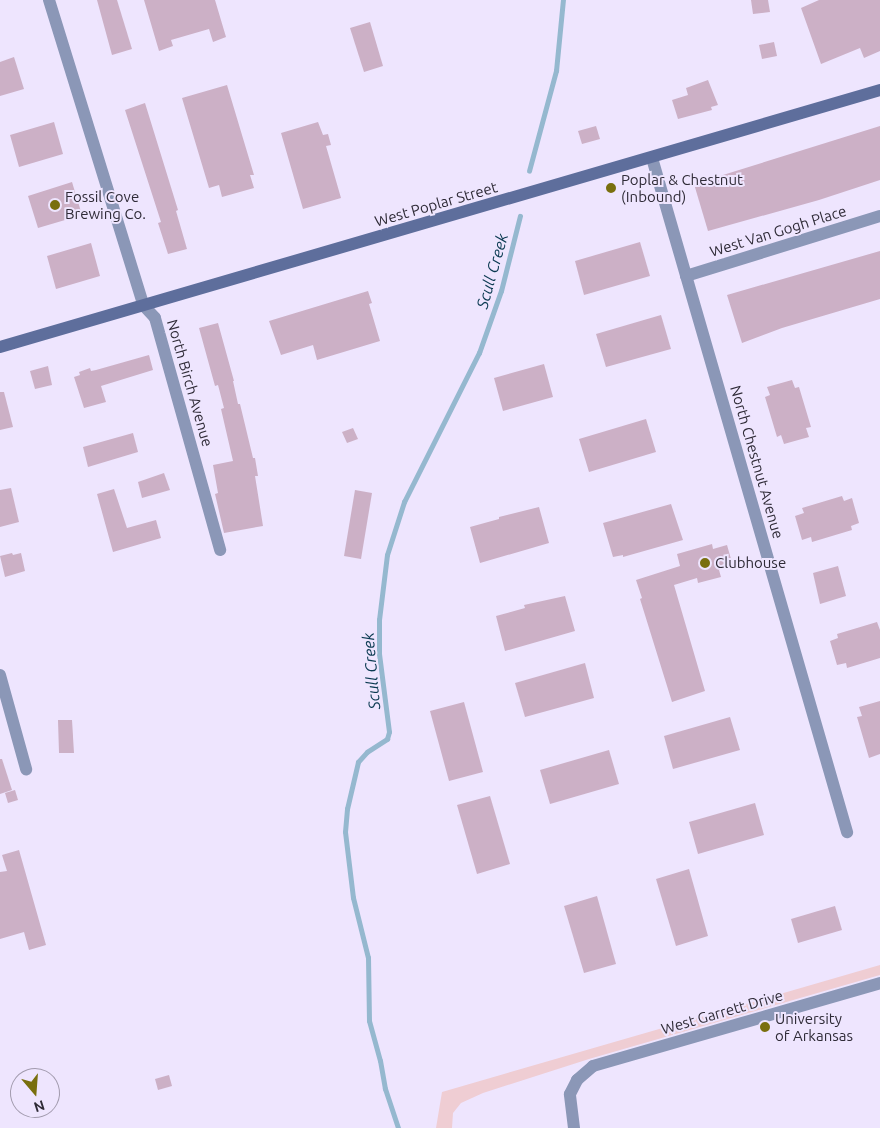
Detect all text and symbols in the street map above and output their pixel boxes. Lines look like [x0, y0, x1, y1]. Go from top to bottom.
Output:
place label: Poplar & Chestnut (Inbound) [621, 170, 743, 205]
street label: West Poplar Street [373, 178, 499, 230]
marker: Poplar & Chestnut (Inbound) [605, 182, 617, 194]
place label: Fossil Cove Brewing Co. [65, 187, 146, 222]
marker: Fossil Cove Brewing Co. [49, 199, 61, 211]
street label: West Van Gogh Place [707, 202, 849, 260]
water label: Scull Creek [472, 231, 512, 311]
street label: North Birch Avenue [163, 317, 217, 449]
street label: North Chestnut Avenue [727, 383, 787, 541]
place label: Clubhouse [715, 554, 786, 572]
marker: Clubhouse [699, 557, 711, 569]
water label: Scull Creek [358, 632, 384, 710]
street label: West Garrett Drive [659, 986, 785, 1038]
place label: University of Arkansas [775, 1009, 853, 1044]
marker: University of Arkansas [759, 1021, 771, 1033]
north arrow [10, 1068, 60, 1118]
text: N [32, 1097, 47, 1116]

